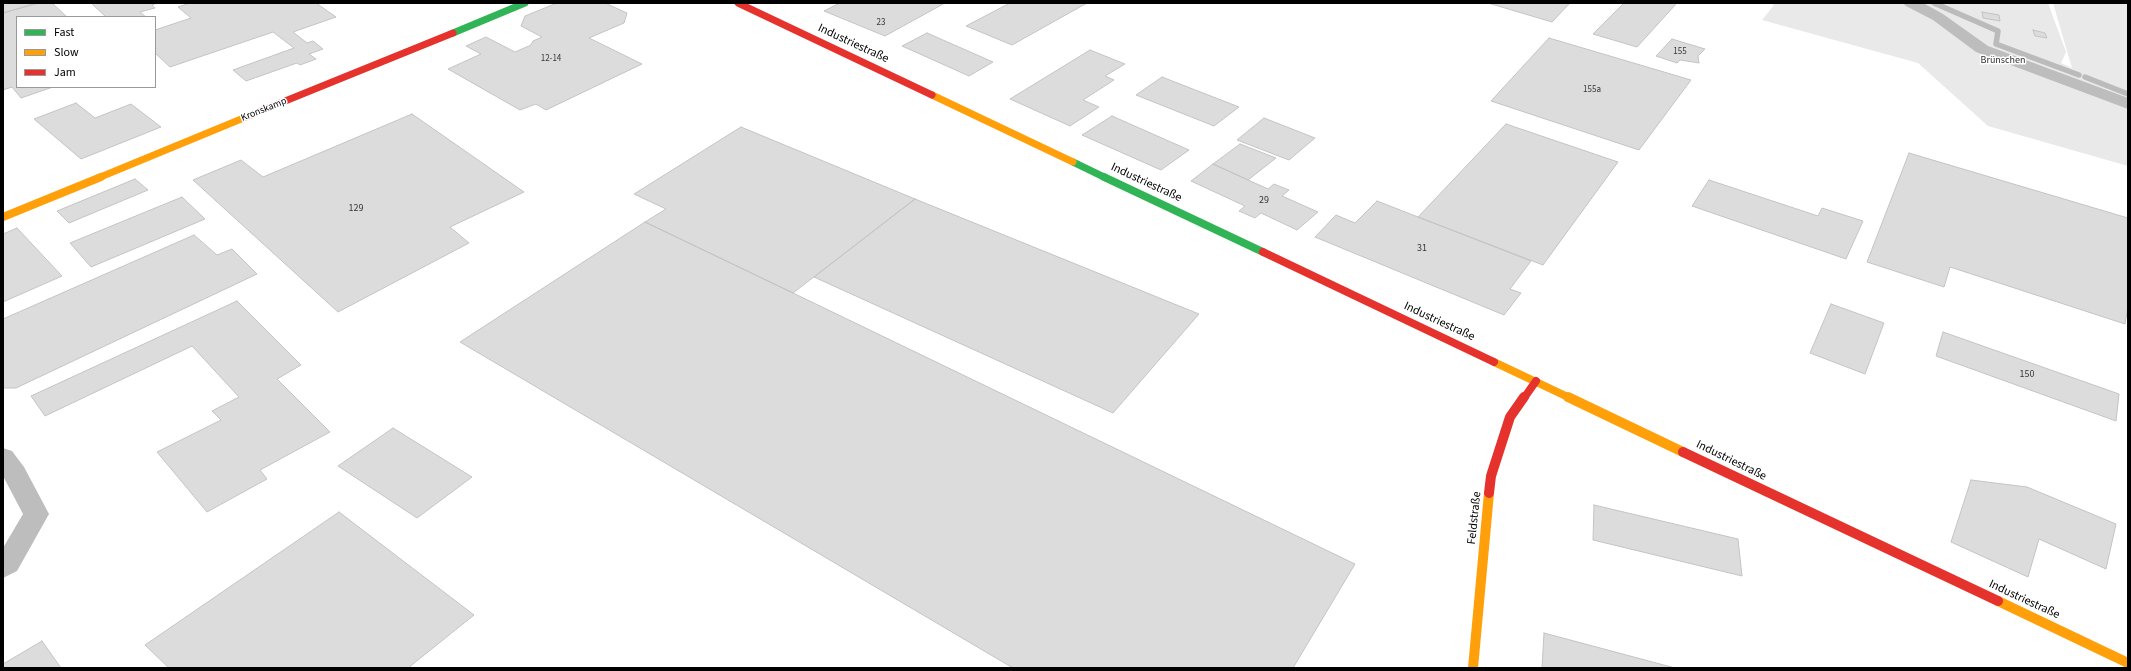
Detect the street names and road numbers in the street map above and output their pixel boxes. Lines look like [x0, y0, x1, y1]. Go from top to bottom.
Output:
street label: Industriestraße [815, 21, 891, 67]
street label: Kronskamp [240, 95, 288, 125]
street label: Industriestraße [1108, 160, 1184, 206]
street label: Industriestraße [1401, 299, 1477, 345]
street label: Industriestraße [1693, 438, 1769, 484]
street label: Feldstraße [1465, 491, 1485, 545]
street label: Industriestraße [1986, 577, 2062, 623]

